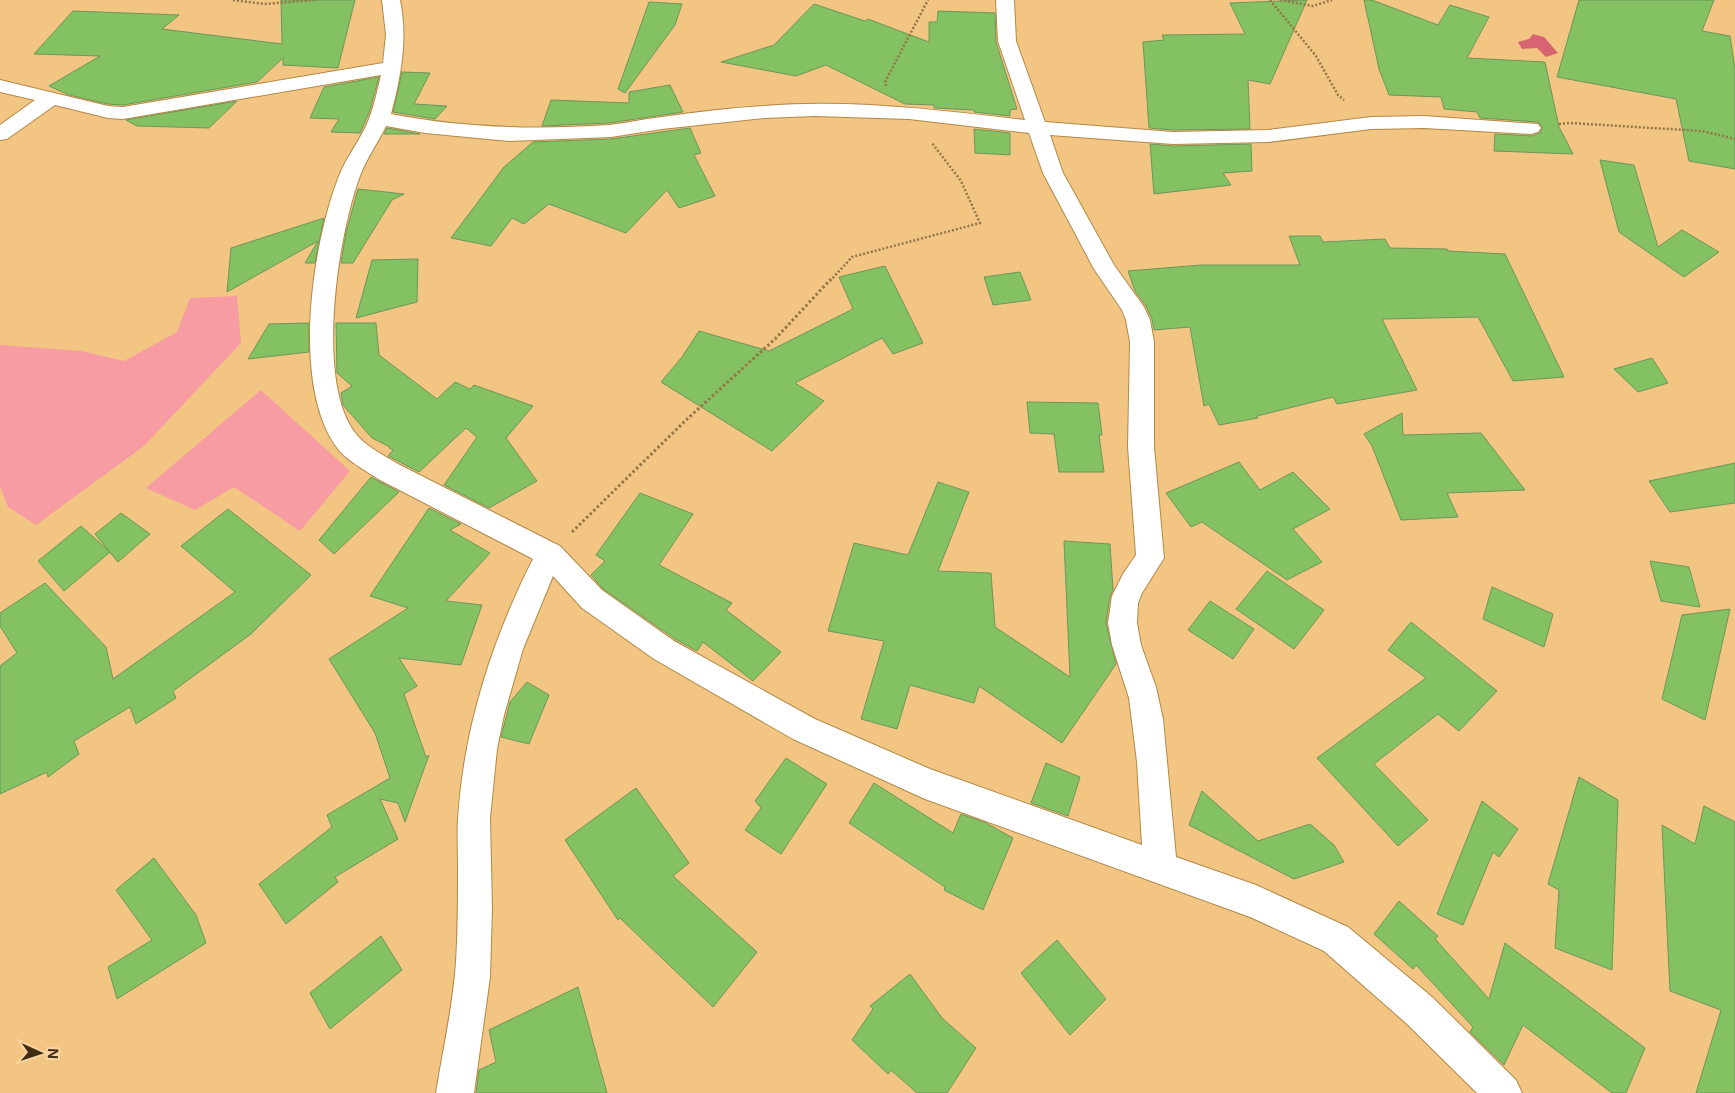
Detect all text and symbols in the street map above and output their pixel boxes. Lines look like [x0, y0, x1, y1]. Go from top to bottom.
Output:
north arrow [15, 1028, 65, 1078]
text: N [45, 1048, 62, 1059]

